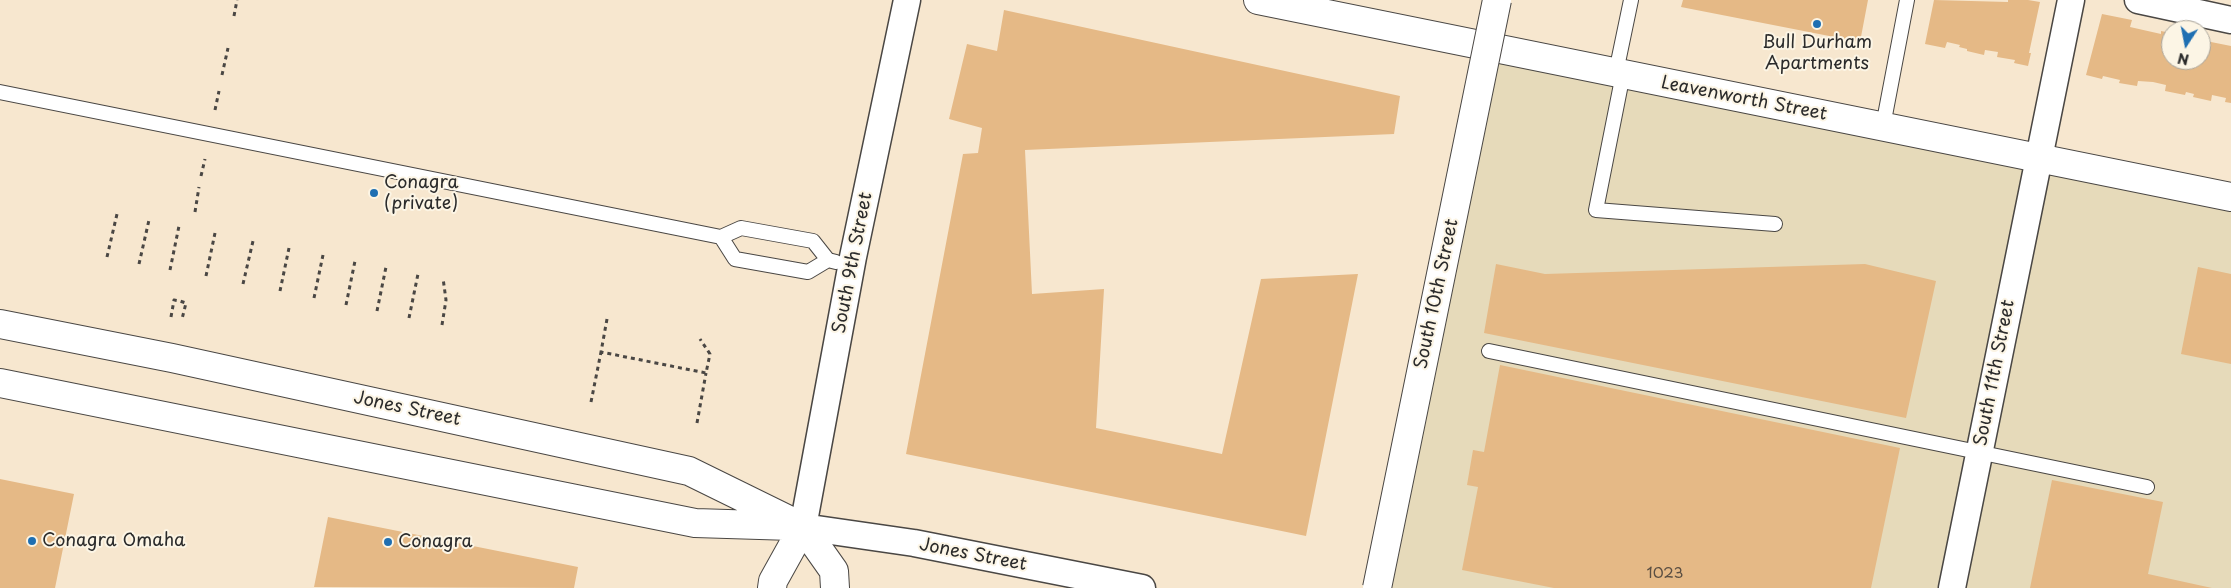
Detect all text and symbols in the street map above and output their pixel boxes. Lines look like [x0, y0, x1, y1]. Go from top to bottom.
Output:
marker: Bull Durham Apartments [1811, 18, 1823, 30]
north arrow [2161, 20, 2211, 70]
place label: Bull Durham Apartments [1762, 32, 1872, 74]
text: N [2176, 48, 2191, 71]
street label: Leavenworth Street [1659, 72, 1829, 126]
place label: Conagra (private) [384, 172, 459, 214]
marker: Conagra (private) [368, 187, 380, 199]
street label: South 9th Street [829, 191, 877, 335]
street label: South 10th Street [1411, 217, 1463, 371]
street label: South 11th Street [1970, 298, 2020, 448]
street label: Jones Street [351, 387, 463, 431]
place label: Conagra Omaha [42, 530, 185, 552]
place label: Conagra [398, 531, 473, 553]
street label: Jones Street [917, 534, 1029, 576]
marker: Conagra Omaha [26, 535, 38, 547]
marker: Conagra [382, 536, 394, 548]
house number: 1023 [1647, 565, 1683, 583]

